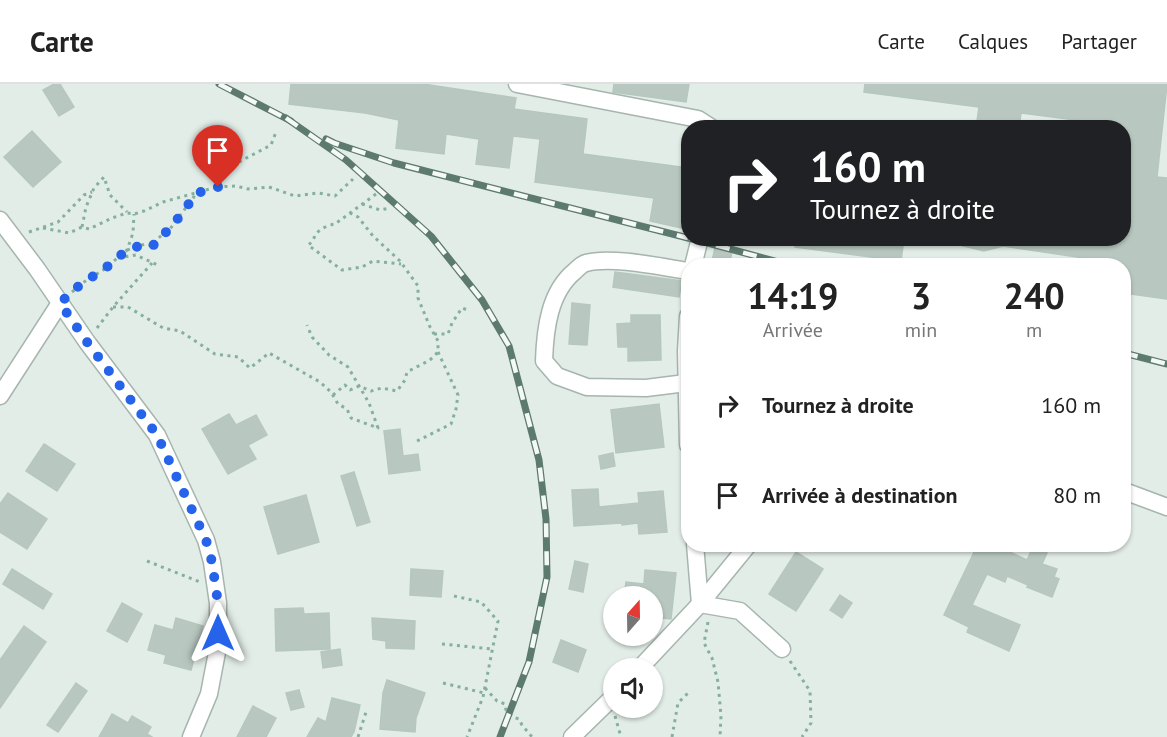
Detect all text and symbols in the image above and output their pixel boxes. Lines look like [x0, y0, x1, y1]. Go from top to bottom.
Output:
text: Carte [30, 23, 94, 60]
text: Carte [878, 28, 925, 55]
text: Calques [958, 28, 1028, 55]
text: Partager [1061, 28, 1137, 55]
pin [192, 125, 243, 187]
icon: arrive [201, 134, 234, 167]
text: 160 m [810, 139, 926, 194]
icon: right [711, 144, 789, 222]
text: Tournez à droite [810, 192, 995, 226]
text: 14:19 [747, 272, 839, 319]
text: 3 [911, 272, 931, 319]
text: 240 [1004, 272, 1065, 319]
text: Arrivée [763, 317, 823, 343]
text: min [905, 317, 937, 343]
text: m [1026, 317, 1042, 343]
icon: right [711, 389, 744, 422]
text: Tournez à droite [762, 391, 914, 419]
text: 160 m [1041, 391, 1101, 419]
icon: arrive [711, 479, 744, 512]
text: Arrivée à destination [762, 481, 958, 509]
text: 80 m [1053, 481, 1101, 509]
north arrow [603, 586, 663, 646]
map controls [603, 586, 663, 718]
position arrow [186, 601, 250, 665]
button: sound [603, 658, 663, 718]

